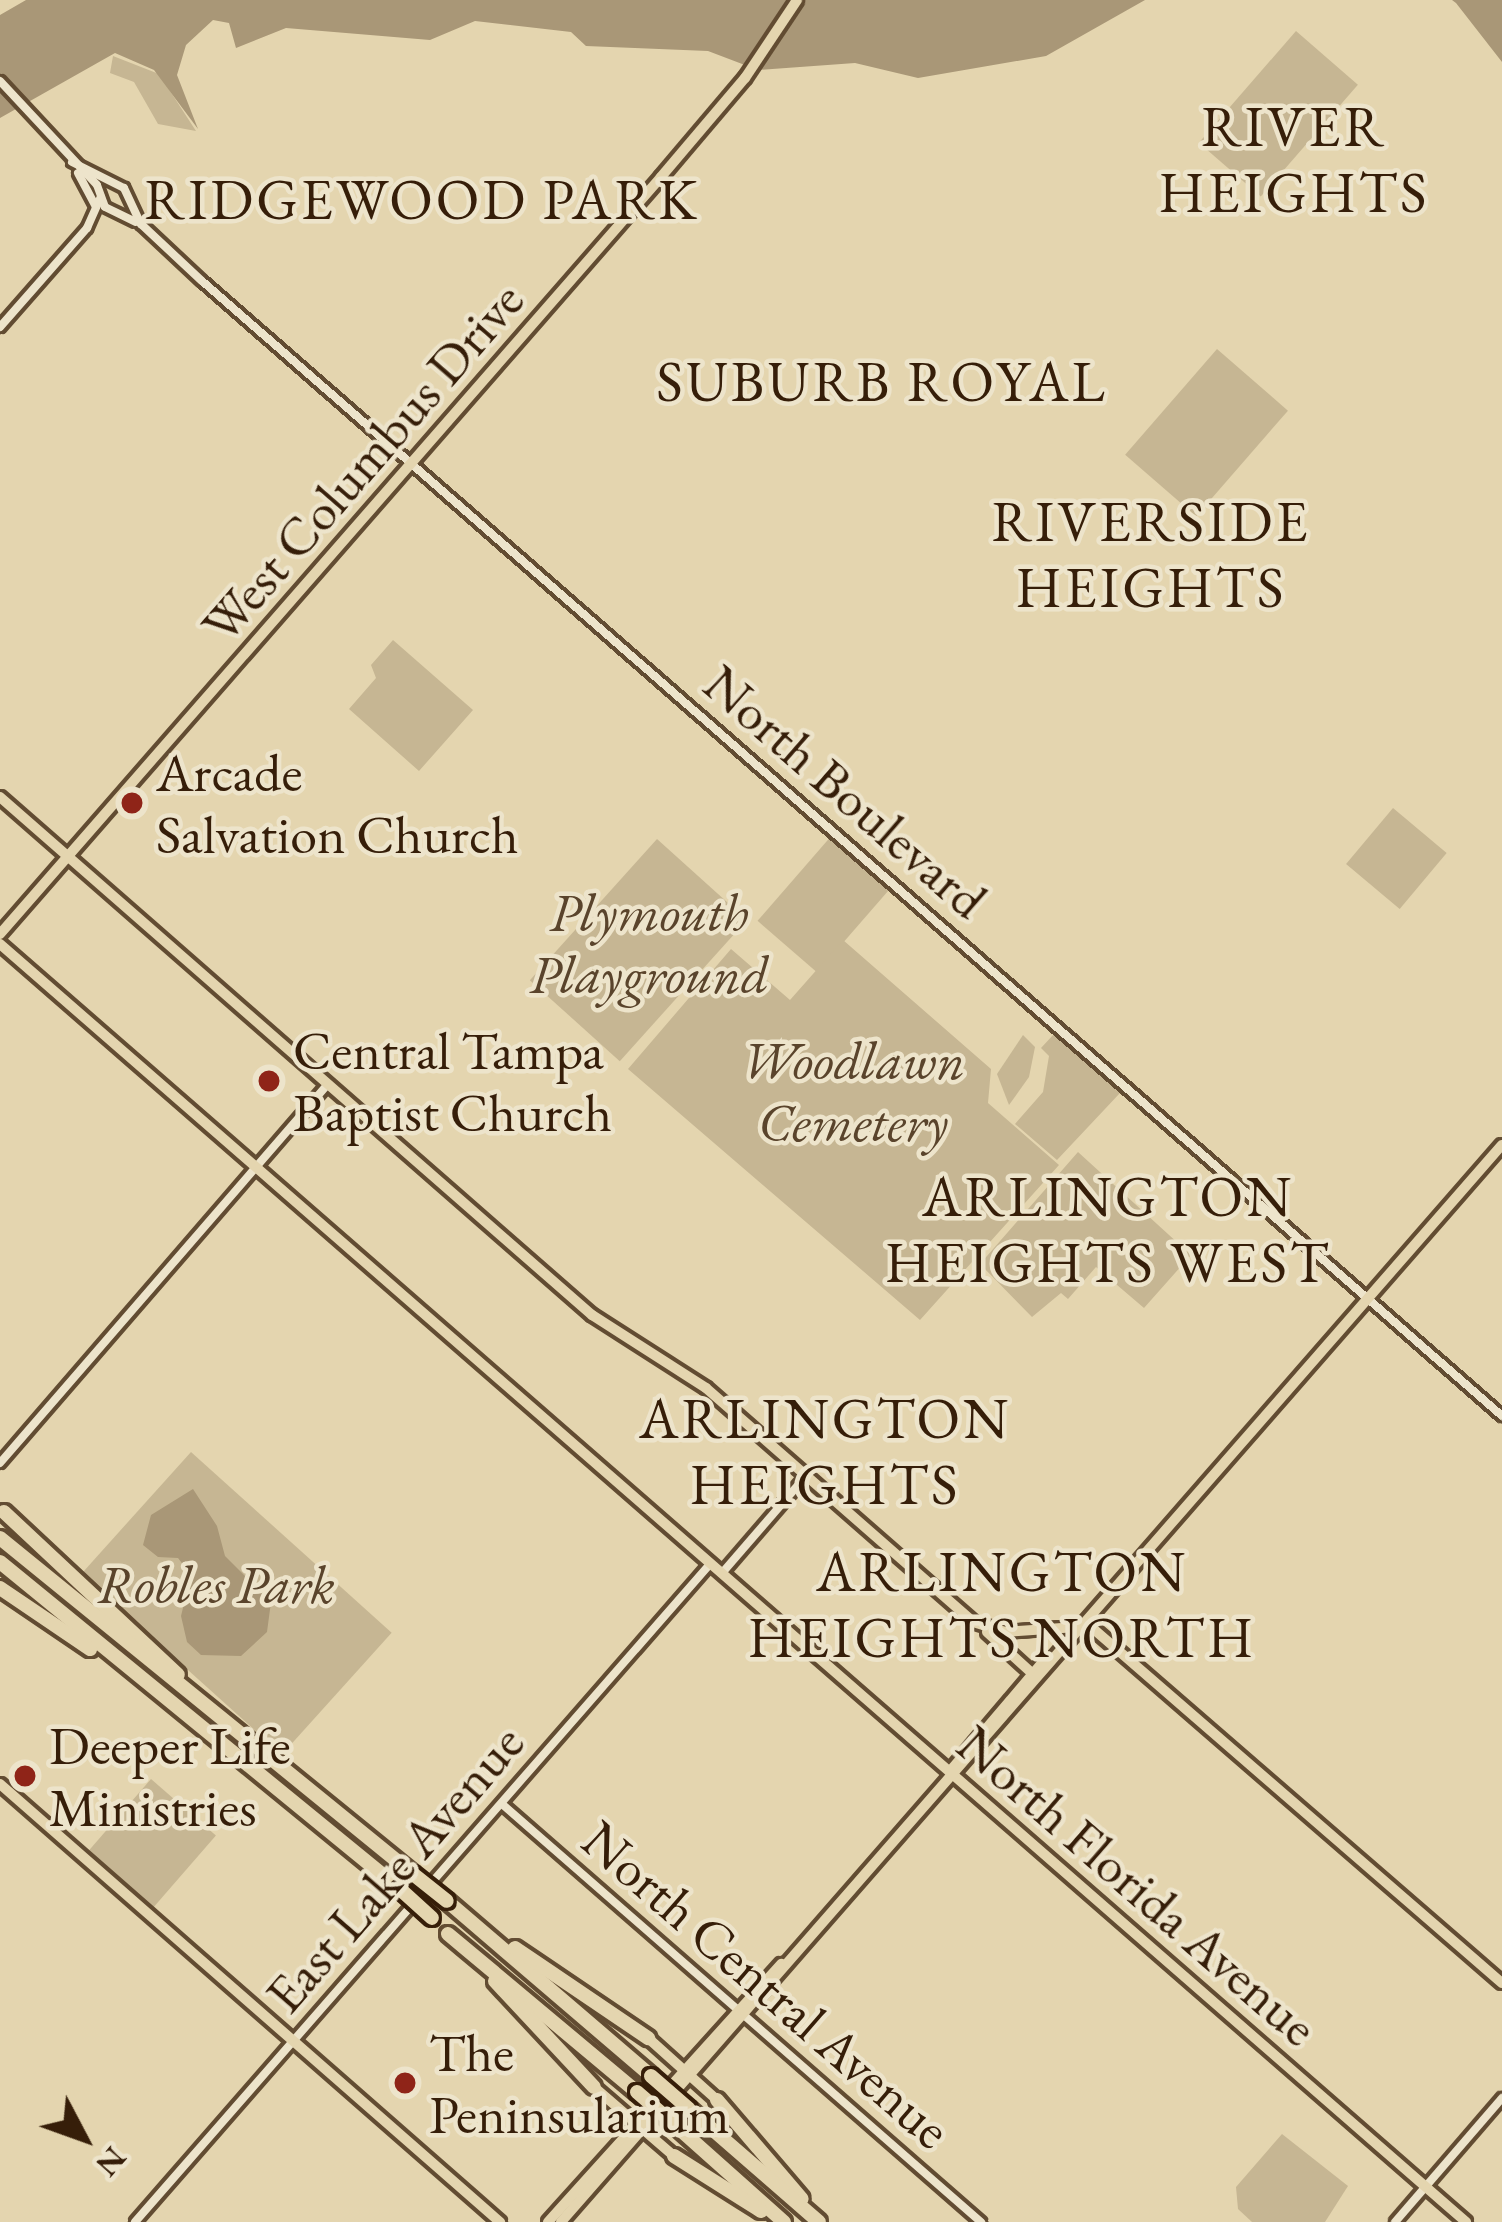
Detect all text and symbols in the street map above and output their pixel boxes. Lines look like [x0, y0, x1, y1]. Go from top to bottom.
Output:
district label: RIVER HEIGHTS [1158, 93, 1430, 227]
district label: RIDGEWOOD PARK [144, 166, 700, 234]
street label: West Columbus Drive [187, 268, 537, 656]
district label: SUBURB ROYAL [656, 348, 1108, 416]
district label: RIVERSIDE HEIGHTS [991, 488, 1311, 622]
street label: North Boulevard [691, 651, 1001, 931]
place label: Arcade Salvation Church [156, 740, 519, 866]
marker: Arcade Salvation Church [119, 790, 145, 816]
park label: Plymouth Playground [529, 880, 769, 1006]
place label: Central Tampa Baptist Church [293, 1018, 612, 1144]
park label: Woodlawn Cemetery [741, 1028, 965, 1154]
marker: Central Tampa Baptist Church [256, 1068, 282, 1094]
district label: ARLINGTON HEIGHTS WEST [885, 1163, 1331, 1297]
district label: ARLINGTON HEIGHTS [639, 1385, 1011, 1519]
district label: ARLINGTON HEIGHTS NORTH [748, 1538, 1256, 1672]
park label: Robles Park [97, 1552, 335, 1616]
street label: East Lake Avenue [251, 1710, 537, 2026]
street label: North Florida Avenue [945, 1711, 1331, 2059]
place label: Deeper Life Ministries [49, 1713, 291, 1840]
marker: Deeper Life Ministries [12, 1763, 38, 1789]
street label: North Central Avenue [570, 1807, 964, 2161]
place label: The Peninsularium [429, 2020, 730, 2146]
marker: The Peninsularium [392, 2070, 418, 2096]
north arrow [24, 2078, 144, 2198]
text: N [87, 2138, 137, 2186]

